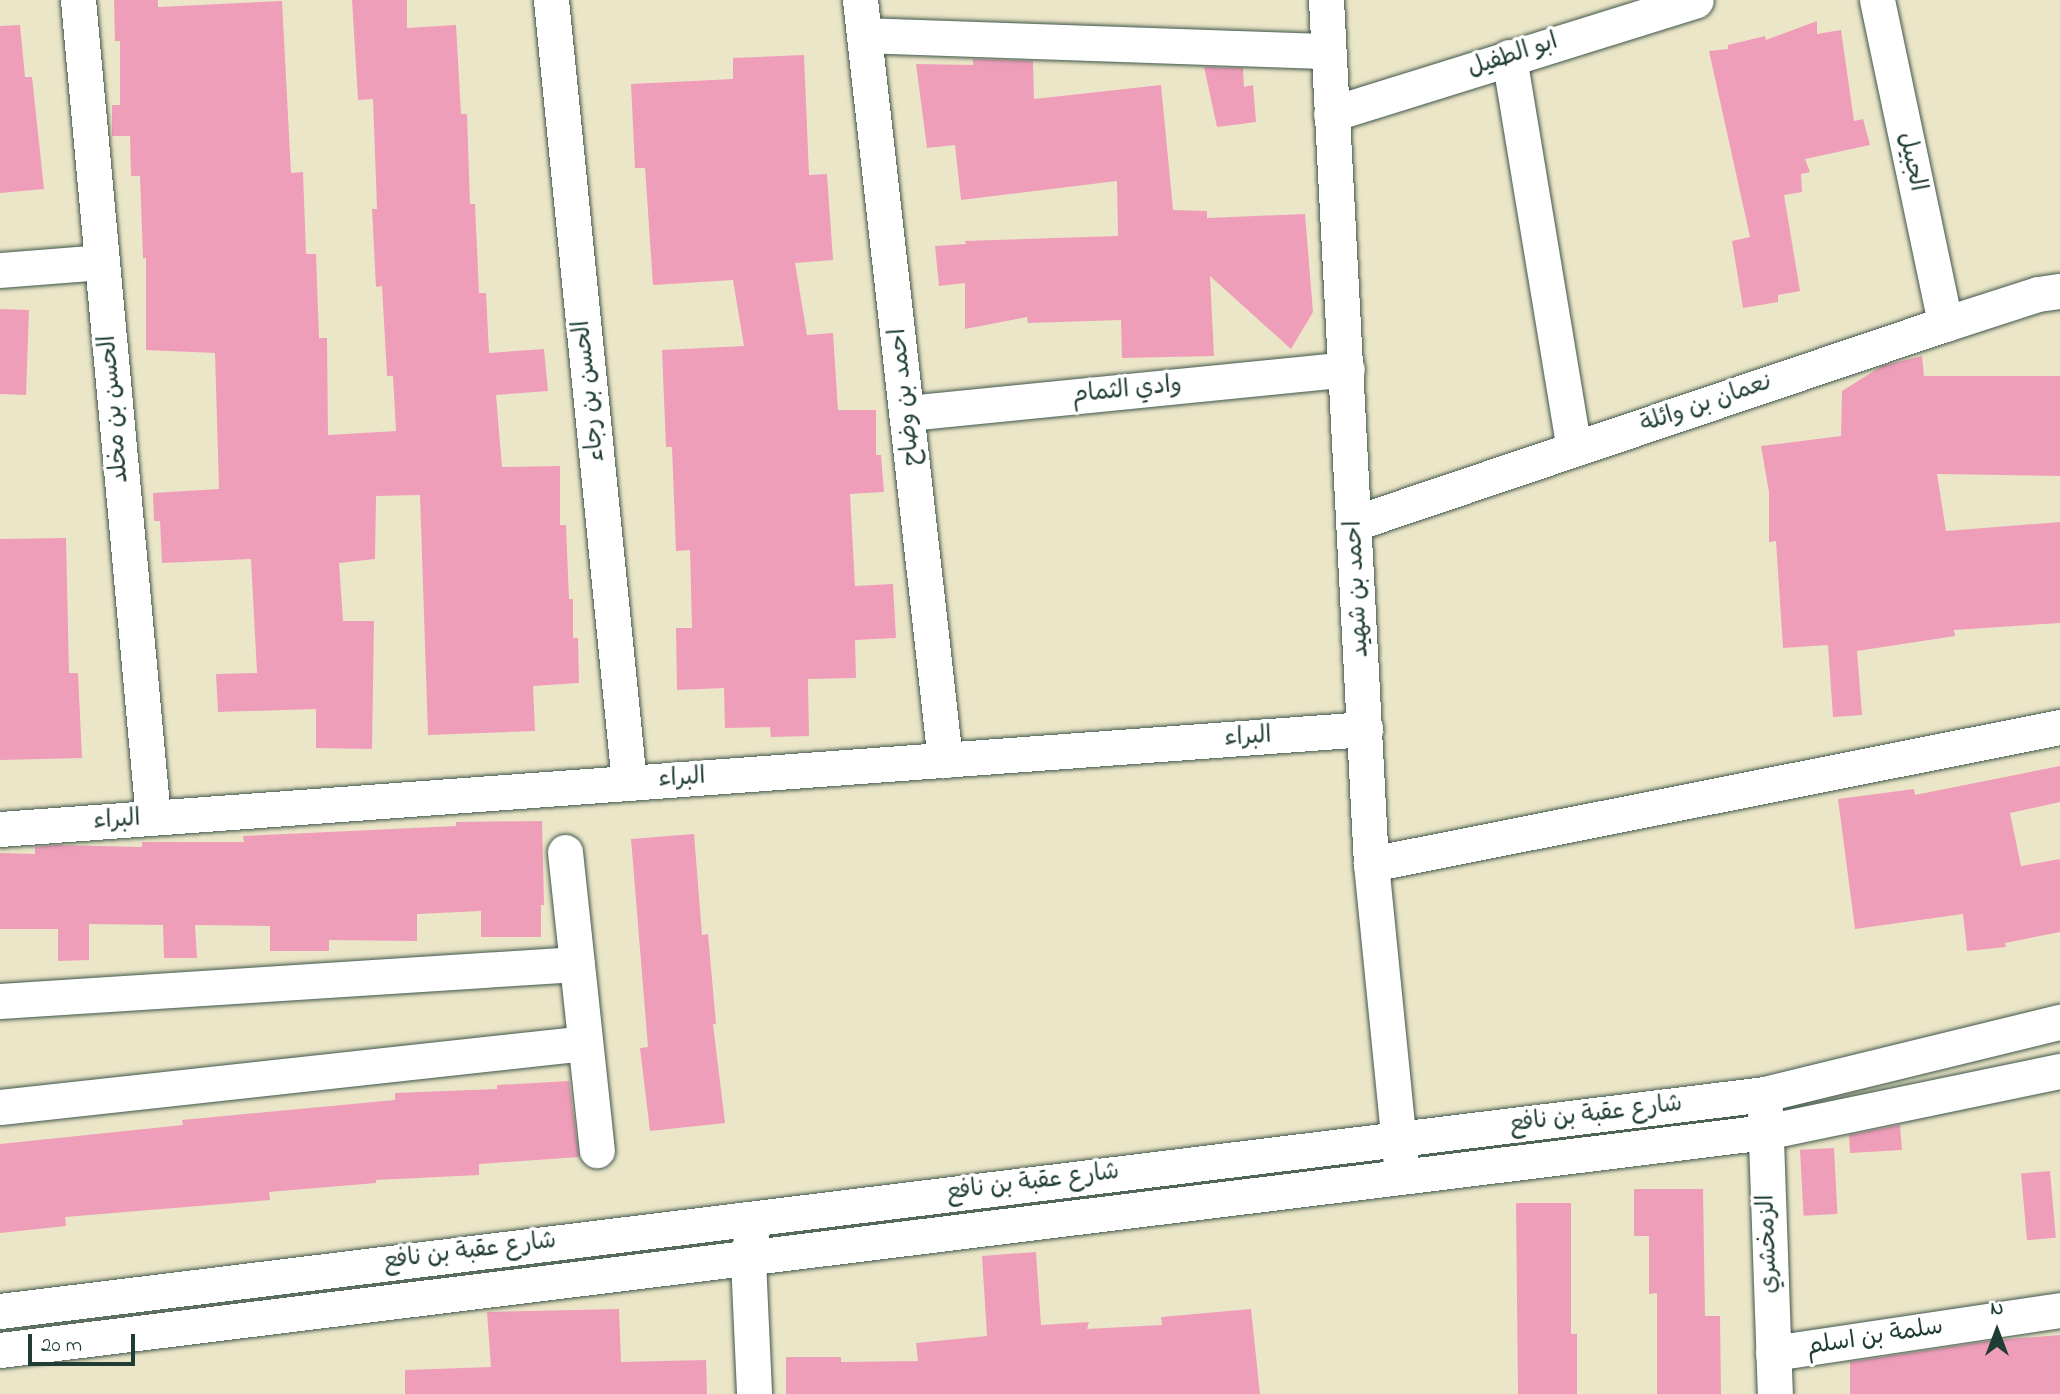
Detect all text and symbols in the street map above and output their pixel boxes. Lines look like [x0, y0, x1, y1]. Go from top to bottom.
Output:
street label: ابو الطفيل [1464, 28, 1562, 84]
street label: الجبيل [1891, 130, 1931, 194]
street label: الحسن بن رجاء [568, 319, 612, 463]
street label: احمد بن وضاح [884, 327, 928, 467]
street label: الحسن بن مخلد [94, 334, 136, 484]
street label: نعمان بن وائلة [1637, 368, 1777, 440]
street label: وادي الثمام [1071, 371, 1183, 411]
street label: احمد بن شهيد [1340, 520, 1376, 658]
street label: البراء [1223, 722, 1273, 754]
street label: البراء [657, 763, 707, 795]
street label: البراء [92, 805, 142, 837]
street label: شارع عقبة بن نافع [1508, 1090, 1684, 1140]
street label: شارع عقبة بن نافع [945, 1158, 1121, 1208]
street label: الزمخشري [1753, 1194, 1785, 1294]
street label: شارع عقبة بن نافع [382, 1227, 558, 1277]
north arrow [1962, 1296, 2032, 1366]
text: N [1991, 1296, 2003, 1323]
street label: سلمة بن اسلم [1805, 1313, 1945, 1363]
scale bar [32, 1320, 138, 1364]
text: 20 m [41, 1331, 82, 1361]

